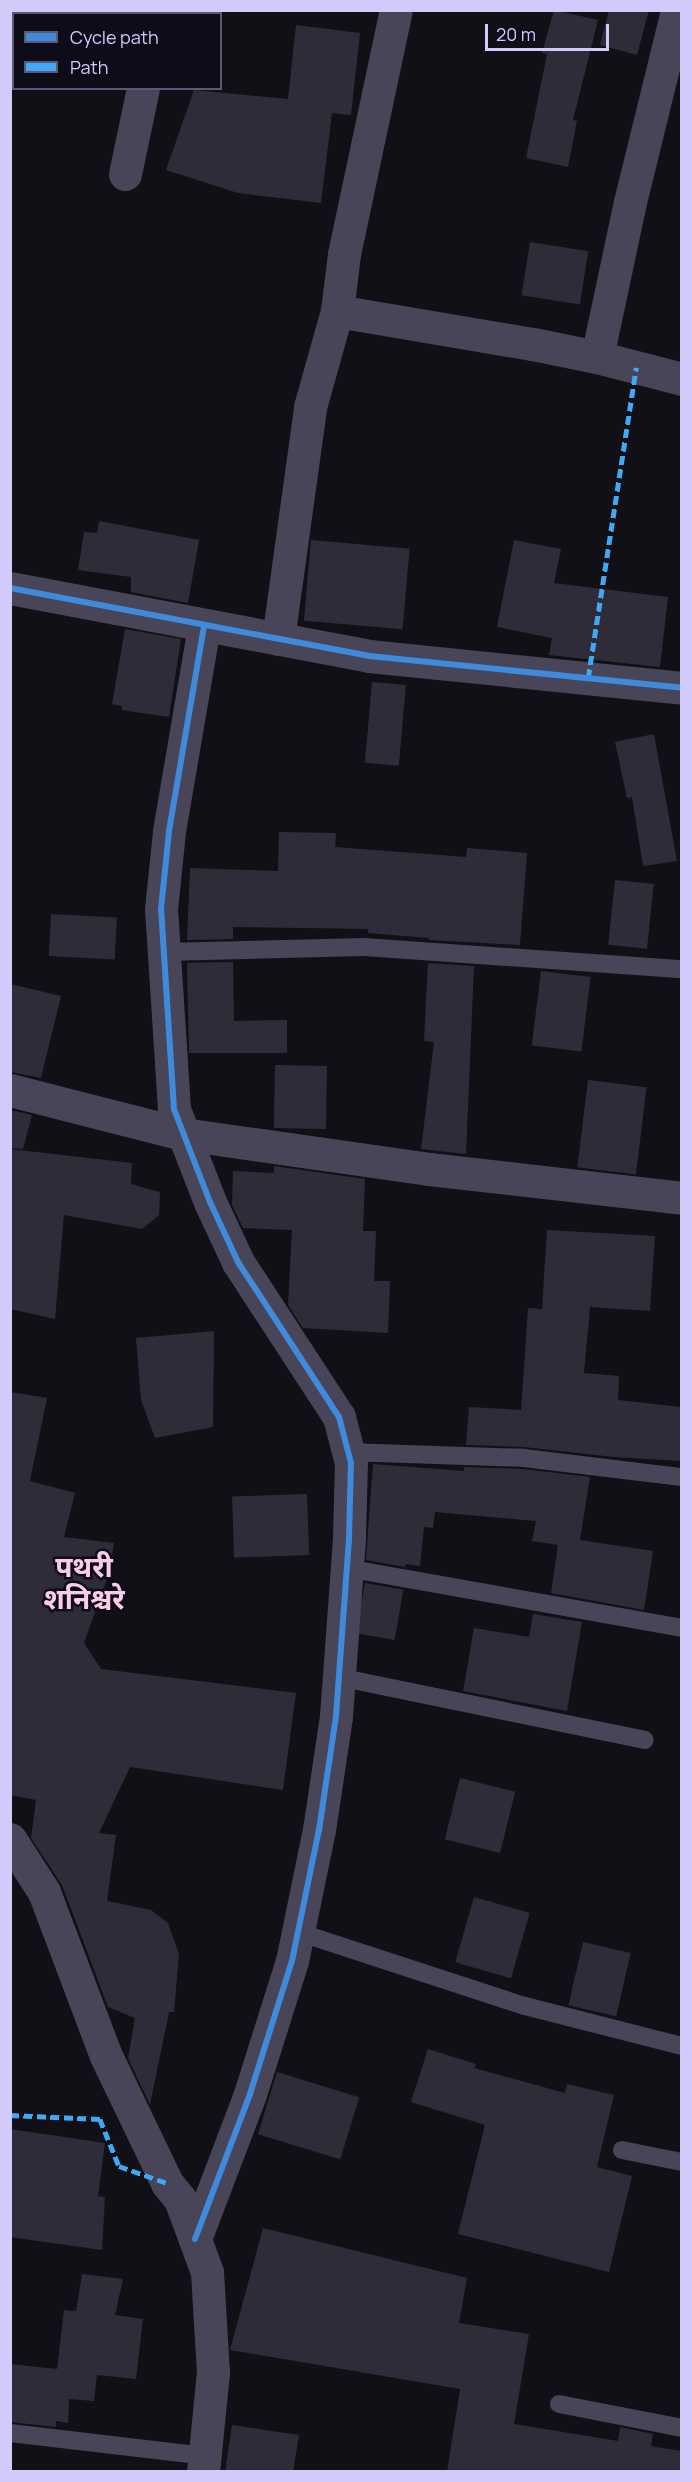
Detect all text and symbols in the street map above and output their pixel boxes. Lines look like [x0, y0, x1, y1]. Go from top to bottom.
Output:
legend [12, 12, 222, 90]
scale bar [488, 12, 612, 50]
text: 20 m [496, 22, 536, 46]
text: Cycle path [70, 25, 159, 49]
text: Path [70, 55, 108, 79]
district label: पथरी शनिश्चरे [43, 1549, 125, 1615]

